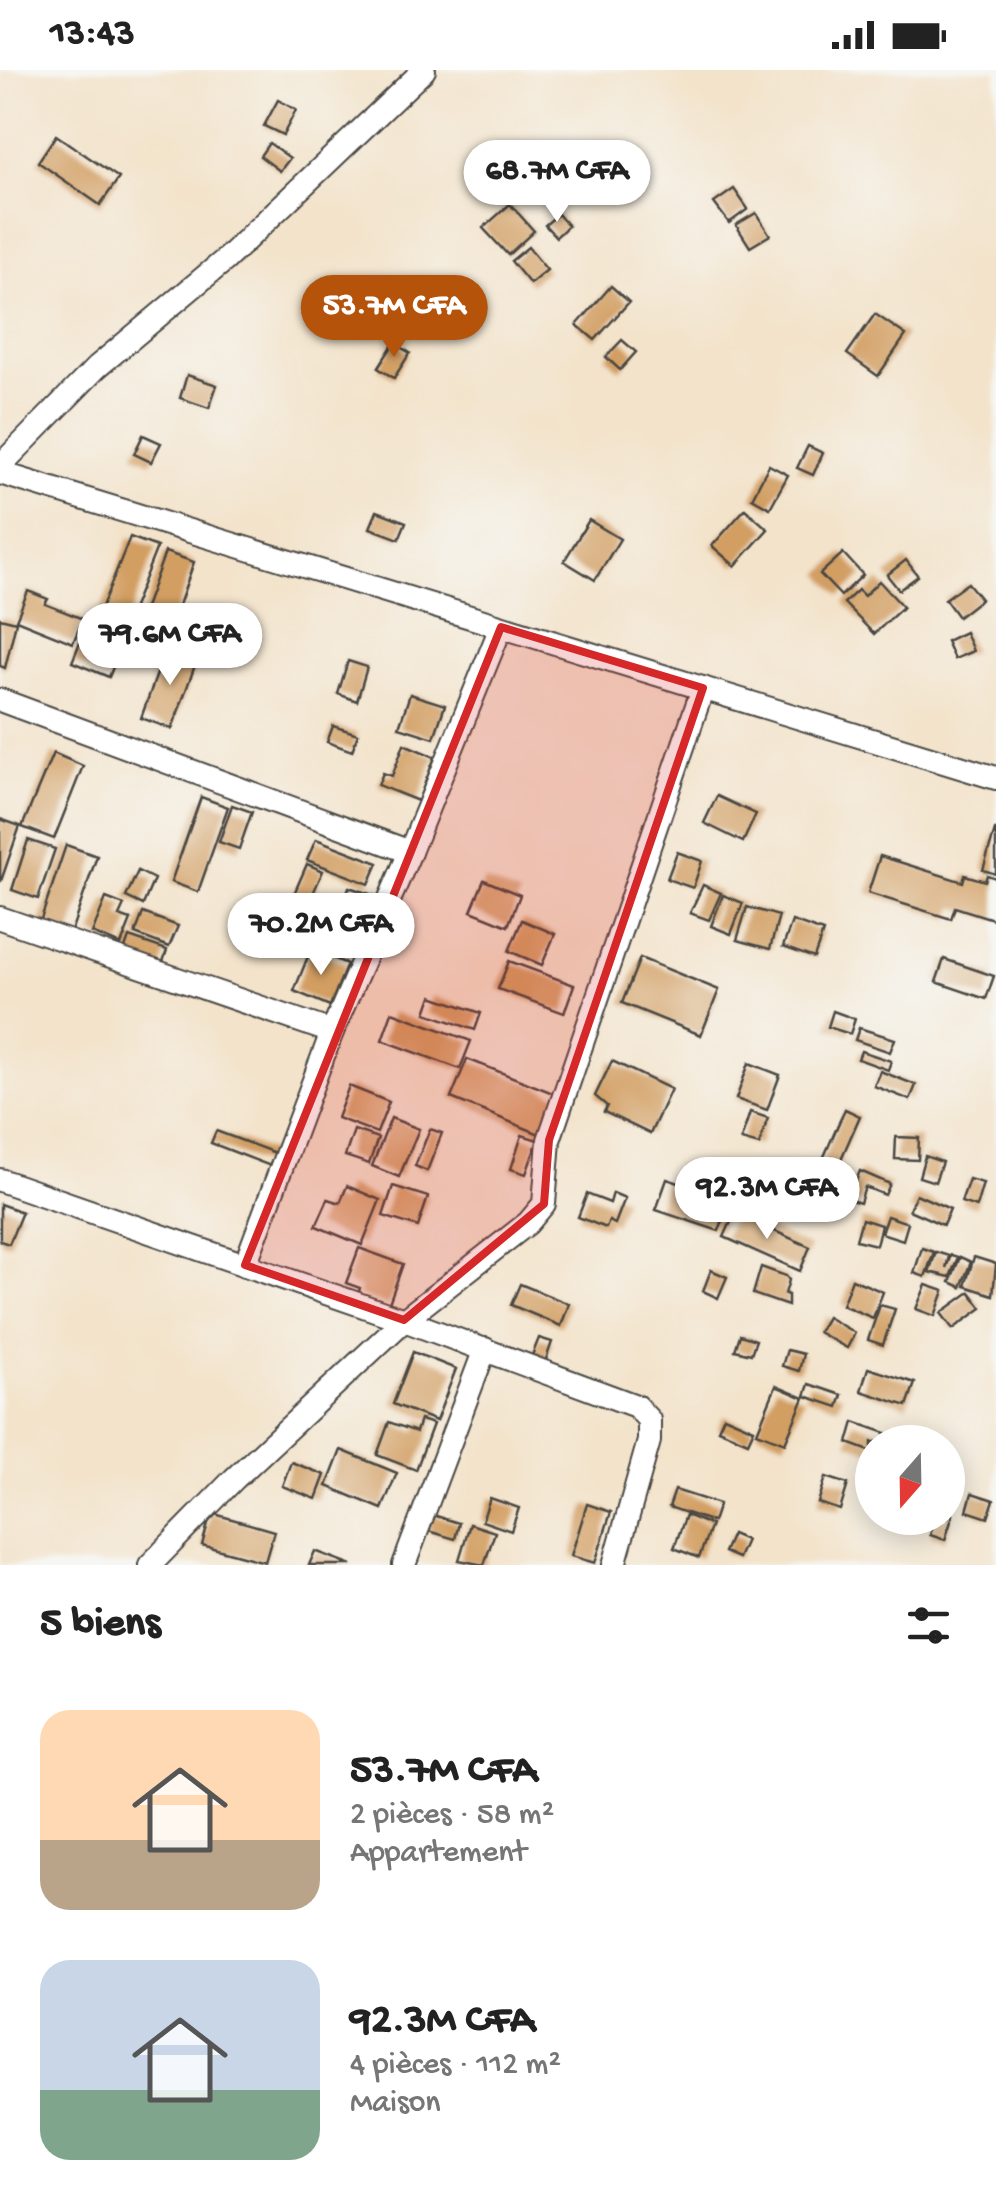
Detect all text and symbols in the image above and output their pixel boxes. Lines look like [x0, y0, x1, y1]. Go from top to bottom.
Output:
text: 13:43 [50, 13, 135, 57]
pin: 68.7M CFA [443, 140, 671, 225]
text: 68.7M CFA [486, 153, 628, 191]
pin: 53.7M CFA [280, 275, 508, 360]
text: 53.7M CFA [323, 288, 465, 326]
pin: 79.6M CFA [56, 603, 284, 688]
text: 79.6M CFA [99, 616, 241, 654]
pin: 70.2M CFA [207, 893, 435, 978]
text: 70.2M CFA [250, 906, 392, 944]
pin: 92.3M CFA [653, 1157, 881, 1242]
text: 92.3M CFA [697, 1170, 837, 1208]
north arrow [855, 1425, 965, 1535]
map controls [855, 1425, 965, 1535]
icon: filters [901, 1598, 956, 1653]
text: 5 biens [40, 1601, 160, 1650]
text: 53.7M CFA [350, 1748, 537, 1797]
icon: home [120, 1750, 240, 1870]
text: 2 pièces · 58 m² [350, 1797, 554, 1835]
text: Appartement [350, 1835, 527, 1873]
text: 92.3M CFA [350, 1998, 535, 2047]
icon: home [120, 2000, 240, 2120]
text: 4 pièces · 112 m² [350, 2047, 561, 2085]
text: Maison [350, 2085, 441, 2123]

